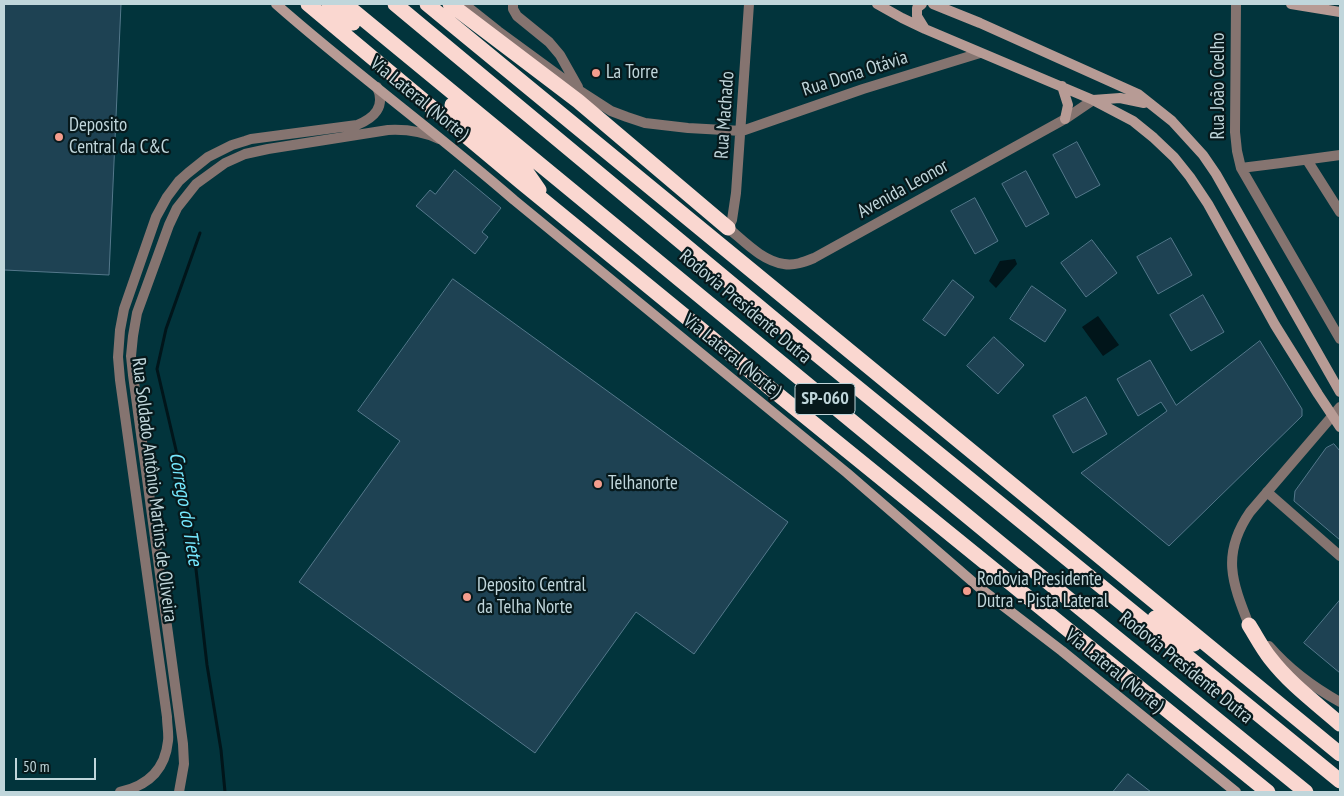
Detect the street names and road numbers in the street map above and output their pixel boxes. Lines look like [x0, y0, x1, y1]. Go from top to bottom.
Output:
street label: Rua João Coelho [1208, 33, 1230, 139]
street label: Rua Dona Otávia [799, 46, 911, 102]
street label: Via Lateral (Norte) [365, 52, 473, 146]
street label: Rua Machado [711, 70, 739, 160]
street label: Avenida Leonor [853, 155, 953, 223]
street label: Rodovia Presidente Dutra [674, 245, 816, 369]
street label: Via Lateral (Norte) [678, 309, 786, 403]
street label: Rua Soldado Antônio Martins de Oliveira [126, 357, 182, 623]
road number: SP-060 [795, 384, 855, 414]
street label: Rodovia Presidente Dutra [1115, 607, 1257, 729]
street label: Via Lateral (Norte) [1060, 624, 1168, 718]

